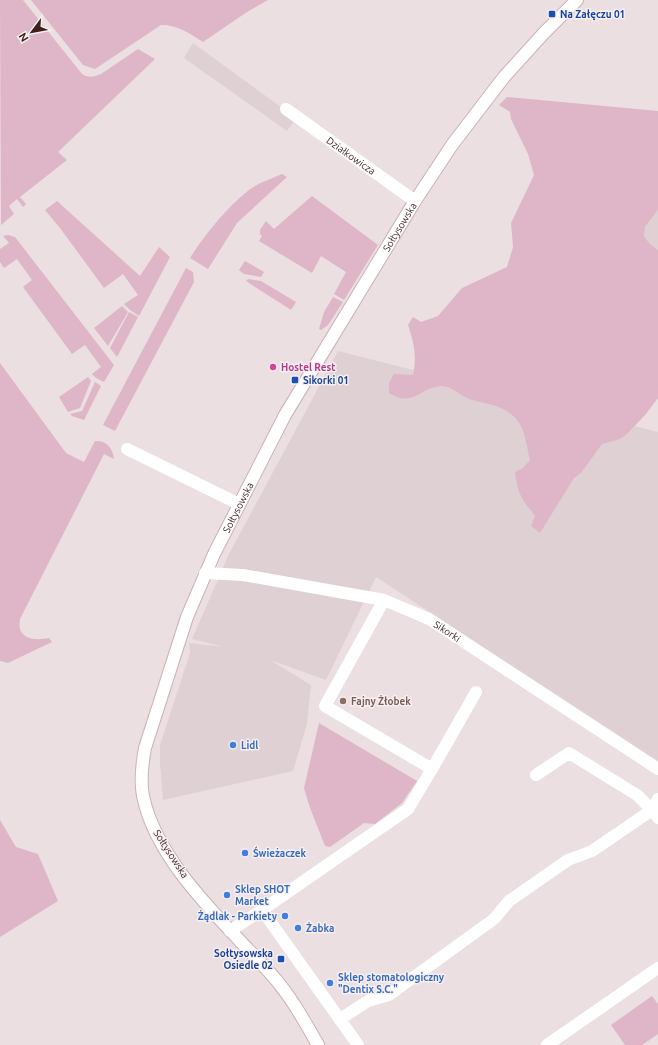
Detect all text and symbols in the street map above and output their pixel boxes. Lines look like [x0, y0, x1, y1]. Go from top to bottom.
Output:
marker: Na Załęczu 01 [547, 9, 557, 19]
place label: Na Załęczu 01 [560, 9, 625, 21]
north arrow [12, 12, 52, 52]
text: N [16, 31, 31, 44]
street label: Działkowicza [325, 134, 378, 177]
street label: Sołtysowska [380, 200, 418, 253]
marker: Hostel Rest [268, 362, 278, 372]
place label: Hostel Rest [281, 362, 336, 373]
marker: Sikorki 01 [290, 375, 300, 385]
place label: Sikorki 01 [303, 375, 349, 386]
street label: Sołtysowska [220, 480, 255, 534]
street label: Sikorki [432, 618, 463, 644]
place label: Fajny Żłobek [351, 695, 411, 707]
marker: Fajny Żłobek [338, 696, 348, 706]
marker: Lidl [228, 740, 238, 750]
place label: Lidl [241, 740, 258, 751]
street label: Sołtysowska [151, 828, 191, 880]
place label: Świeżaczek [253, 846, 307, 859]
marker: Świeżaczek [240, 848, 250, 858]
place label: Sklep SHOT Market [235, 884, 290, 907]
marker: Sklep SHOT Market [222, 890, 232, 900]
place label: Żądlak - Parkiety [198, 910, 278, 923]
marker: Żądlak - Parkiety [280, 911, 290, 921]
place label: Żabka [306, 922, 334, 934]
marker: Żabka [293, 923, 303, 933]
place label: Sołtysowska Osiedle 02 [214, 948, 273, 971]
marker: Sołtysowska Osiedle 02 [276, 954, 286, 964]
place label: Sklep stomatologiczny "Dentix S.C." [338, 972, 445, 995]
marker: Sklep stomatologiczny "Dentix S.C." [325, 978, 335, 988]

